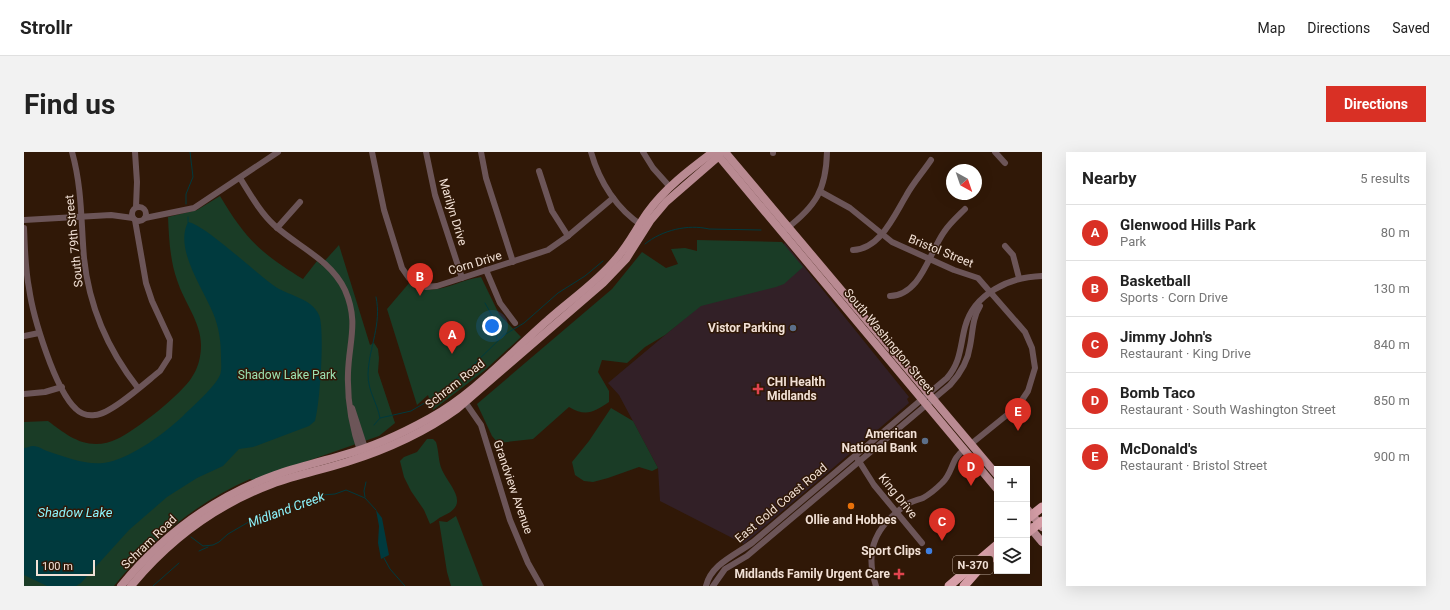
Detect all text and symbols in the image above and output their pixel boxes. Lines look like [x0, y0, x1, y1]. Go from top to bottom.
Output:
text: Strollr [20, 16, 73, 39]
text: Map [1258, 20, 1285, 36]
text: Directions [1307, 20, 1370, 36]
text: Saved [1392, 20, 1430, 36]
button: Directions [1326, 86, 1426, 122]
text: Find us [24, 88, 115, 121]
north arrow [946, 164, 982, 200]
text: Nearby [1082, 168, 1137, 188]
text: 5 results [1360, 171, 1410, 186]
street label: Marilyn Drive [436, 177, 470, 247]
street label: South 79th Street [62, 194, 86, 288]
text: Glenwood Hills Park [1120, 216, 1256, 234]
text: A [1091, 225, 1099, 240]
text: 80 m [1381, 225, 1410, 240]
street label: Bristol Street [906, 232, 976, 270]
text: Park [1120, 234, 1146, 249]
street label: Corn Drive [447, 248, 503, 278]
pin: B [407, 263, 433, 296]
text: Basketball [1120, 272, 1191, 290]
text: B [1091, 281, 1099, 296]
text: 130 m [1373, 281, 1410, 296]
street label: South Washington Street [841, 286, 937, 396]
text: Sports · Corn Drive [1120, 290, 1228, 305]
your location [482, 316, 502, 336]
pin: A [439, 321, 465, 354]
place label: Vistor Parking [708, 321, 785, 335]
marker: Vistor Parking [788, 323, 798, 333]
text: Jimmy John's [1120, 328, 1212, 346]
text: C [1091, 337, 1099, 352]
text: 840 m [1373, 337, 1410, 352]
text: Restaurant · King Drive [1120, 346, 1251, 361]
street label: Schram Road [423, 356, 487, 412]
park label: Shadow Lake Park [238, 368, 337, 382]
place label: CHI Health Midlands [767, 375, 825, 403]
marker: CHI Health Midlands [752, 383, 764, 395]
text: Bomb Taco [1120, 384, 1195, 402]
text: D [1091, 393, 1099, 408]
text: 850 m [1373, 393, 1410, 408]
pin: E [1005, 398, 1031, 431]
text: Restaurant · South Washington Street [1120, 402, 1336, 417]
place label: American National Bank [842, 427, 918, 455]
marker: American National Bank [920, 436, 930, 446]
street label: Grandview Avenue [490, 438, 536, 536]
text: McDonald's [1120, 440, 1198, 458]
text: E [1091, 449, 1099, 464]
text: 900 m [1373, 449, 1410, 464]
pin: D [958, 453, 984, 486]
text: Restaurant · Bristol Street [1120, 458, 1267, 473]
street label: East Gold Coast Road [732, 460, 830, 546]
map controls [994, 466, 1030, 574]
button: + [994, 466, 1030, 502]
street label: King Drive [876, 471, 920, 521]
water label: Midland Creek [246, 488, 327, 530]
marker: Ollie and Hobbes [846, 501, 856, 511]
button: − [994, 502, 1030, 538]
water label: Shadow Lake [38, 505, 113, 520]
pin: C [929, 508, 955, 541]
street label: Schram Road [118, 512, 180, 572]
place label: Ollie and Hobbes [805, 513, 897, 527]
button: layers [994, 538, 1030, 574]
place label: Sport Clips [861, 544, 921, 558]
marker: Sport Clips [924, 546, 934, 556]
road number: N-370 [953, 556, 993, 574]
scale bar [36, 558, 95, 577]
text: 100 m [42, 560, 73, 573]
place label: Midlands Family Urgent Care [734, 567, 891, 581]
marker: Midlands Family Urgent Care [893, 568, 905, 580]

